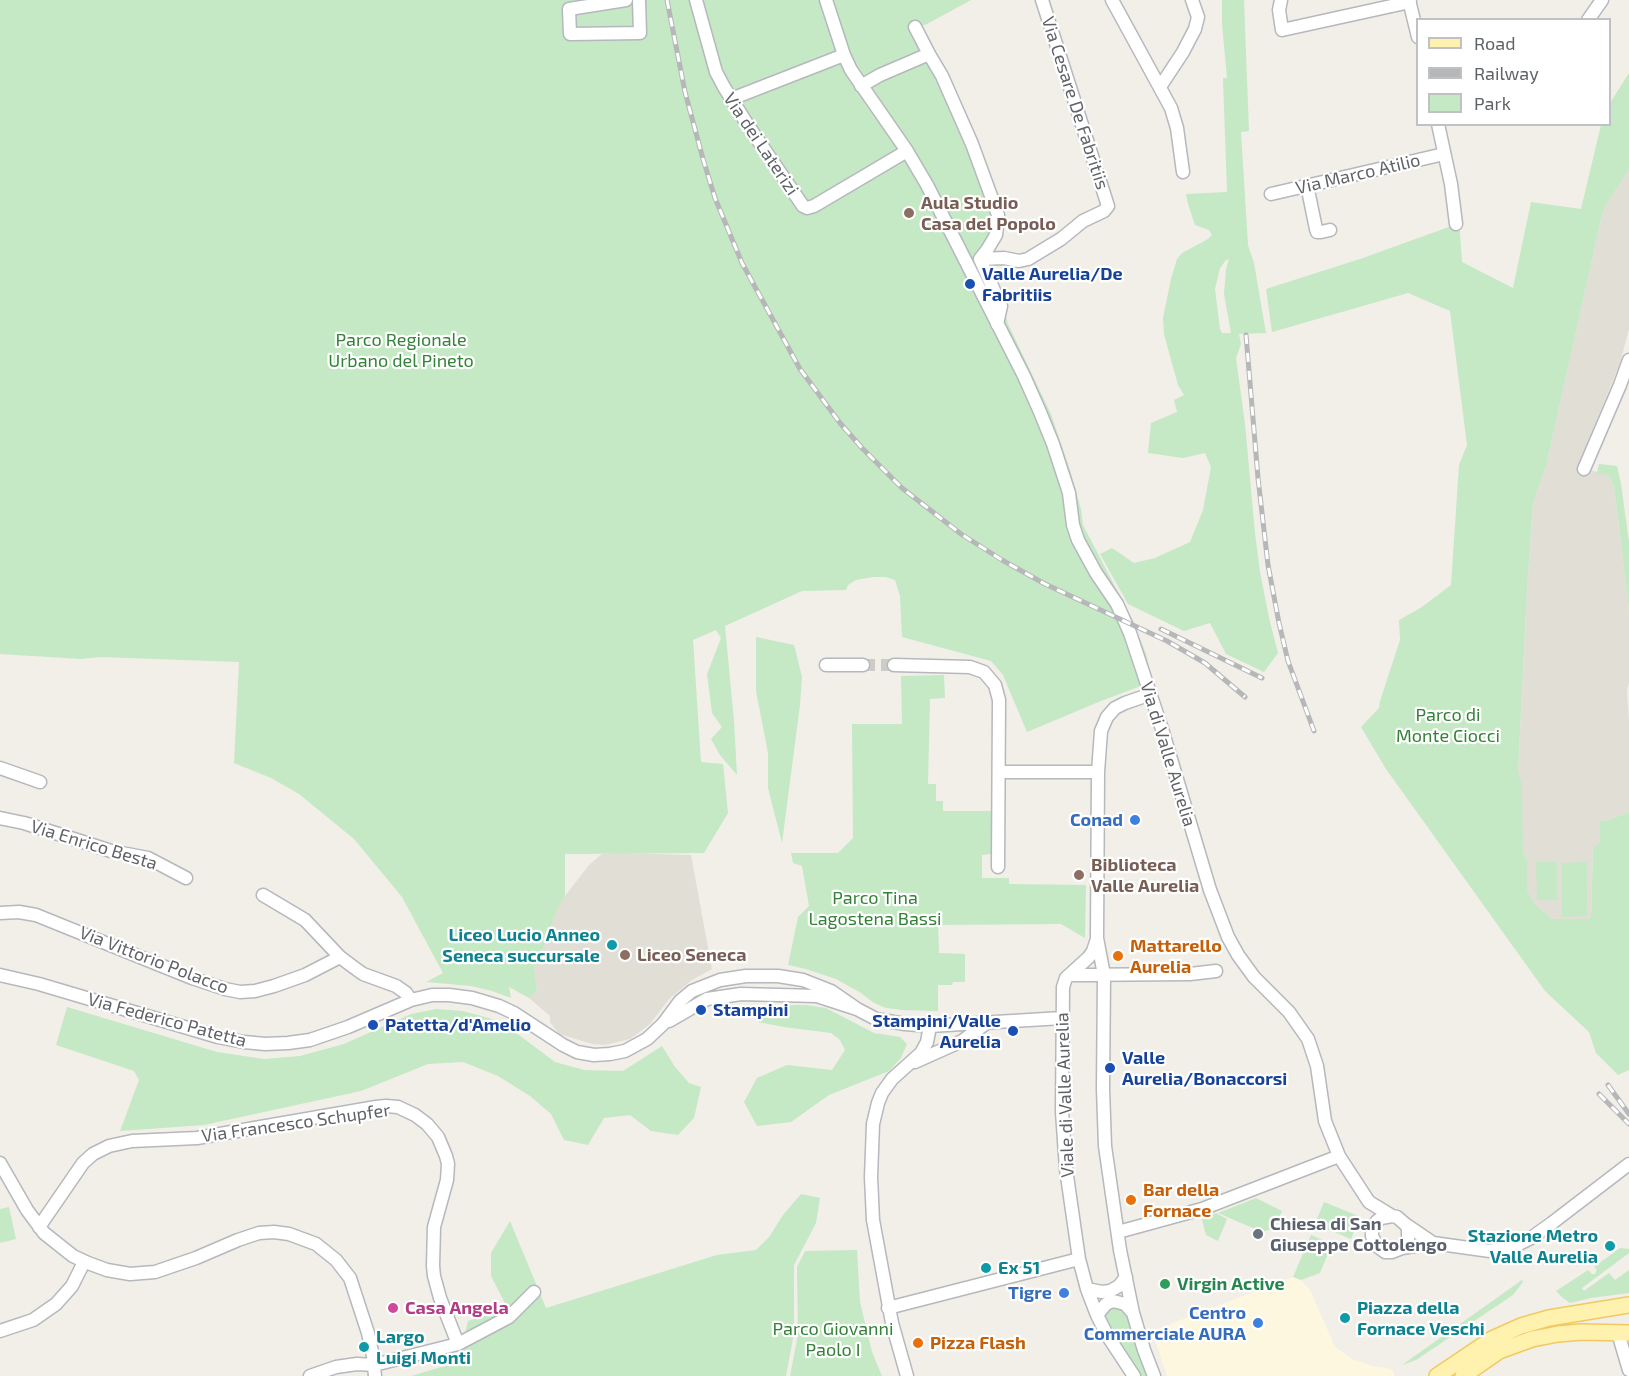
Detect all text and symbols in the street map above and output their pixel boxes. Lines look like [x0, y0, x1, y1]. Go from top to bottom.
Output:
street label: Via Cesare De Fabritiis [1037, 14, 1113, 192]
legend [1416, 18, 1611, 126]
text: Road [1474, 32, 1515, 54]
text: Railway [1474, 62, 1539, 84]
street label: Via dei Laterizi [719, 89, 803, 199]
text: Park [1474, 92, 1511, 114]
street label: Via Marco Atilio [1294, 149, 1422, 199]
place label: Aula Studio Casa del Popolo [921, 192, 1056, 234]
marker: Aula Studio Casa del Popolo [902, 206, 916, 220]
place label: Valle Aurelia/De Fabritiis [982, 263, 1123, 306]
marker: Valle Aurelia/De Fabritiis [963, 277, 977, 291]
park label: Parco Regionale Urbano del Pineto [328, 329, 474, 372]
street label: Via di Valle Aurelia [1136, 679, 1200, 829]
park label: Parco di Monte Ciocci [1396, 704, 1500, 746]
place label: Conad [1070, 809, 1123, 831]
marker: Conad [1128, 813, 1142, 827]
street label: Via Enrico Besta [28, 815, 160, 875]
place label: Biblioteca Valle Aurelia [1091, 854, 1199, 896]
marker: Biblioteca Valle Aurelia [1072, 868, 1086, 882]
park label: Parco Tina Lagostena Bassi [808, 887, 942, 930]
street label: Via Vittorio Polacco [76, 922, 232, 998]
place label: Liceo Lucio Anneo Seneca succursale [442, 924, 600, 966]
place label: Mattarello Aurelia [1130, 935, 1222, 978]
marker: Liceo Lucio Anneo Seneca succursale [605, 938, 619, 952]
place label: Liceo Seneca [637, 944, 746, 966]
marker: Liceo Seneca [618, 948, 632, 962]
marker: Mattarello Aurelia [1111, 949, 1125, 963]
street label: Via Federico Patetta [85, 988, 249, 1052]
place label: Stampini [713, 999, 789, 1021]
marker: Stampini [694, 1003, 708, 1017]
place label: Stampini/Valle Aurelia [872, 1010, 1001, 1052]
street label: Viale di Valle Aurelia [1051, 1012, 1079, 1178]
place label: Patetta/d'Amelio [385, 1014, 531, 1036]
marker: Patetta/d'Amelio [366, 1018, 380, 1032]
marker: Stampini/Valle Aurelia [1006, 1024, 1020, 1038]
place label: Valle Aurelia/Bonaccorsi [1122, 1047, 1287, 1090]
marker: Valle Aurelia/Bonaccorsi [1103, 1061, 1117, 1075]
street label: Via Francesco Schupfer [200, 1099, 392, 1147]
place label: Bar della Fornace [1143, 1179, 1219, 1222]
marker: Bar della Fornace [1124, 1193, 1138, 1207]
place label: Chiesa di San Giuseppe Cottolengo [1270, 1213, 1447, 1256]
place label: Stazione Metro Valle Aurelia [1468, 1225, 1598, 1268]
marker: Chiesa di San Giuseppe Cottolengo [1251, 1227, 1265, 1241]
marker: Stazione Metro Valle Aurelia [1603, 1239, 1617, 1253]
place label: Ex 51 [998, 1257, 1040, 1279]
marker: Ex 51 [979, 1261, 993, 1275]
place label: Virgin Active [1177, 1273, 1285, 1295]
marker: Virgin Active [1158, 1277, 1172, 1291]
place label: Tigre [1008, 1282, 1052, 1304]
marker: Tigre [1057, 1286, 1071, 1300]
place label: Casa Angela [405, 1297, 509, 1319]
place label: Piazza della Fornace Veschi [1357, 1297, 1485, 1340]
marker: Casa Angela [386, 1301, 400, 1315]
place label: Centro Commerciale AURA [1084, 1302, 1246, 1344]
marker: Piazza della Fornace Veschi [1338, 1311, 1352, 1325]
marker: Centro Commerciale AURA [1251, 1316, 1265, 1330]
park label: Parco Giovanni Paolo I [773, 1318, 893, 1360]
place label: Largo Luigi Monti [376, 1326, 471, 1368]
place label: Pizza Flash [930, 1332, 1026, 1354]
marker: Pizza Flash [911, 1336, 925, 1350]
marker: Largo Luigi Monti [357, 1340, 371, 1354]

